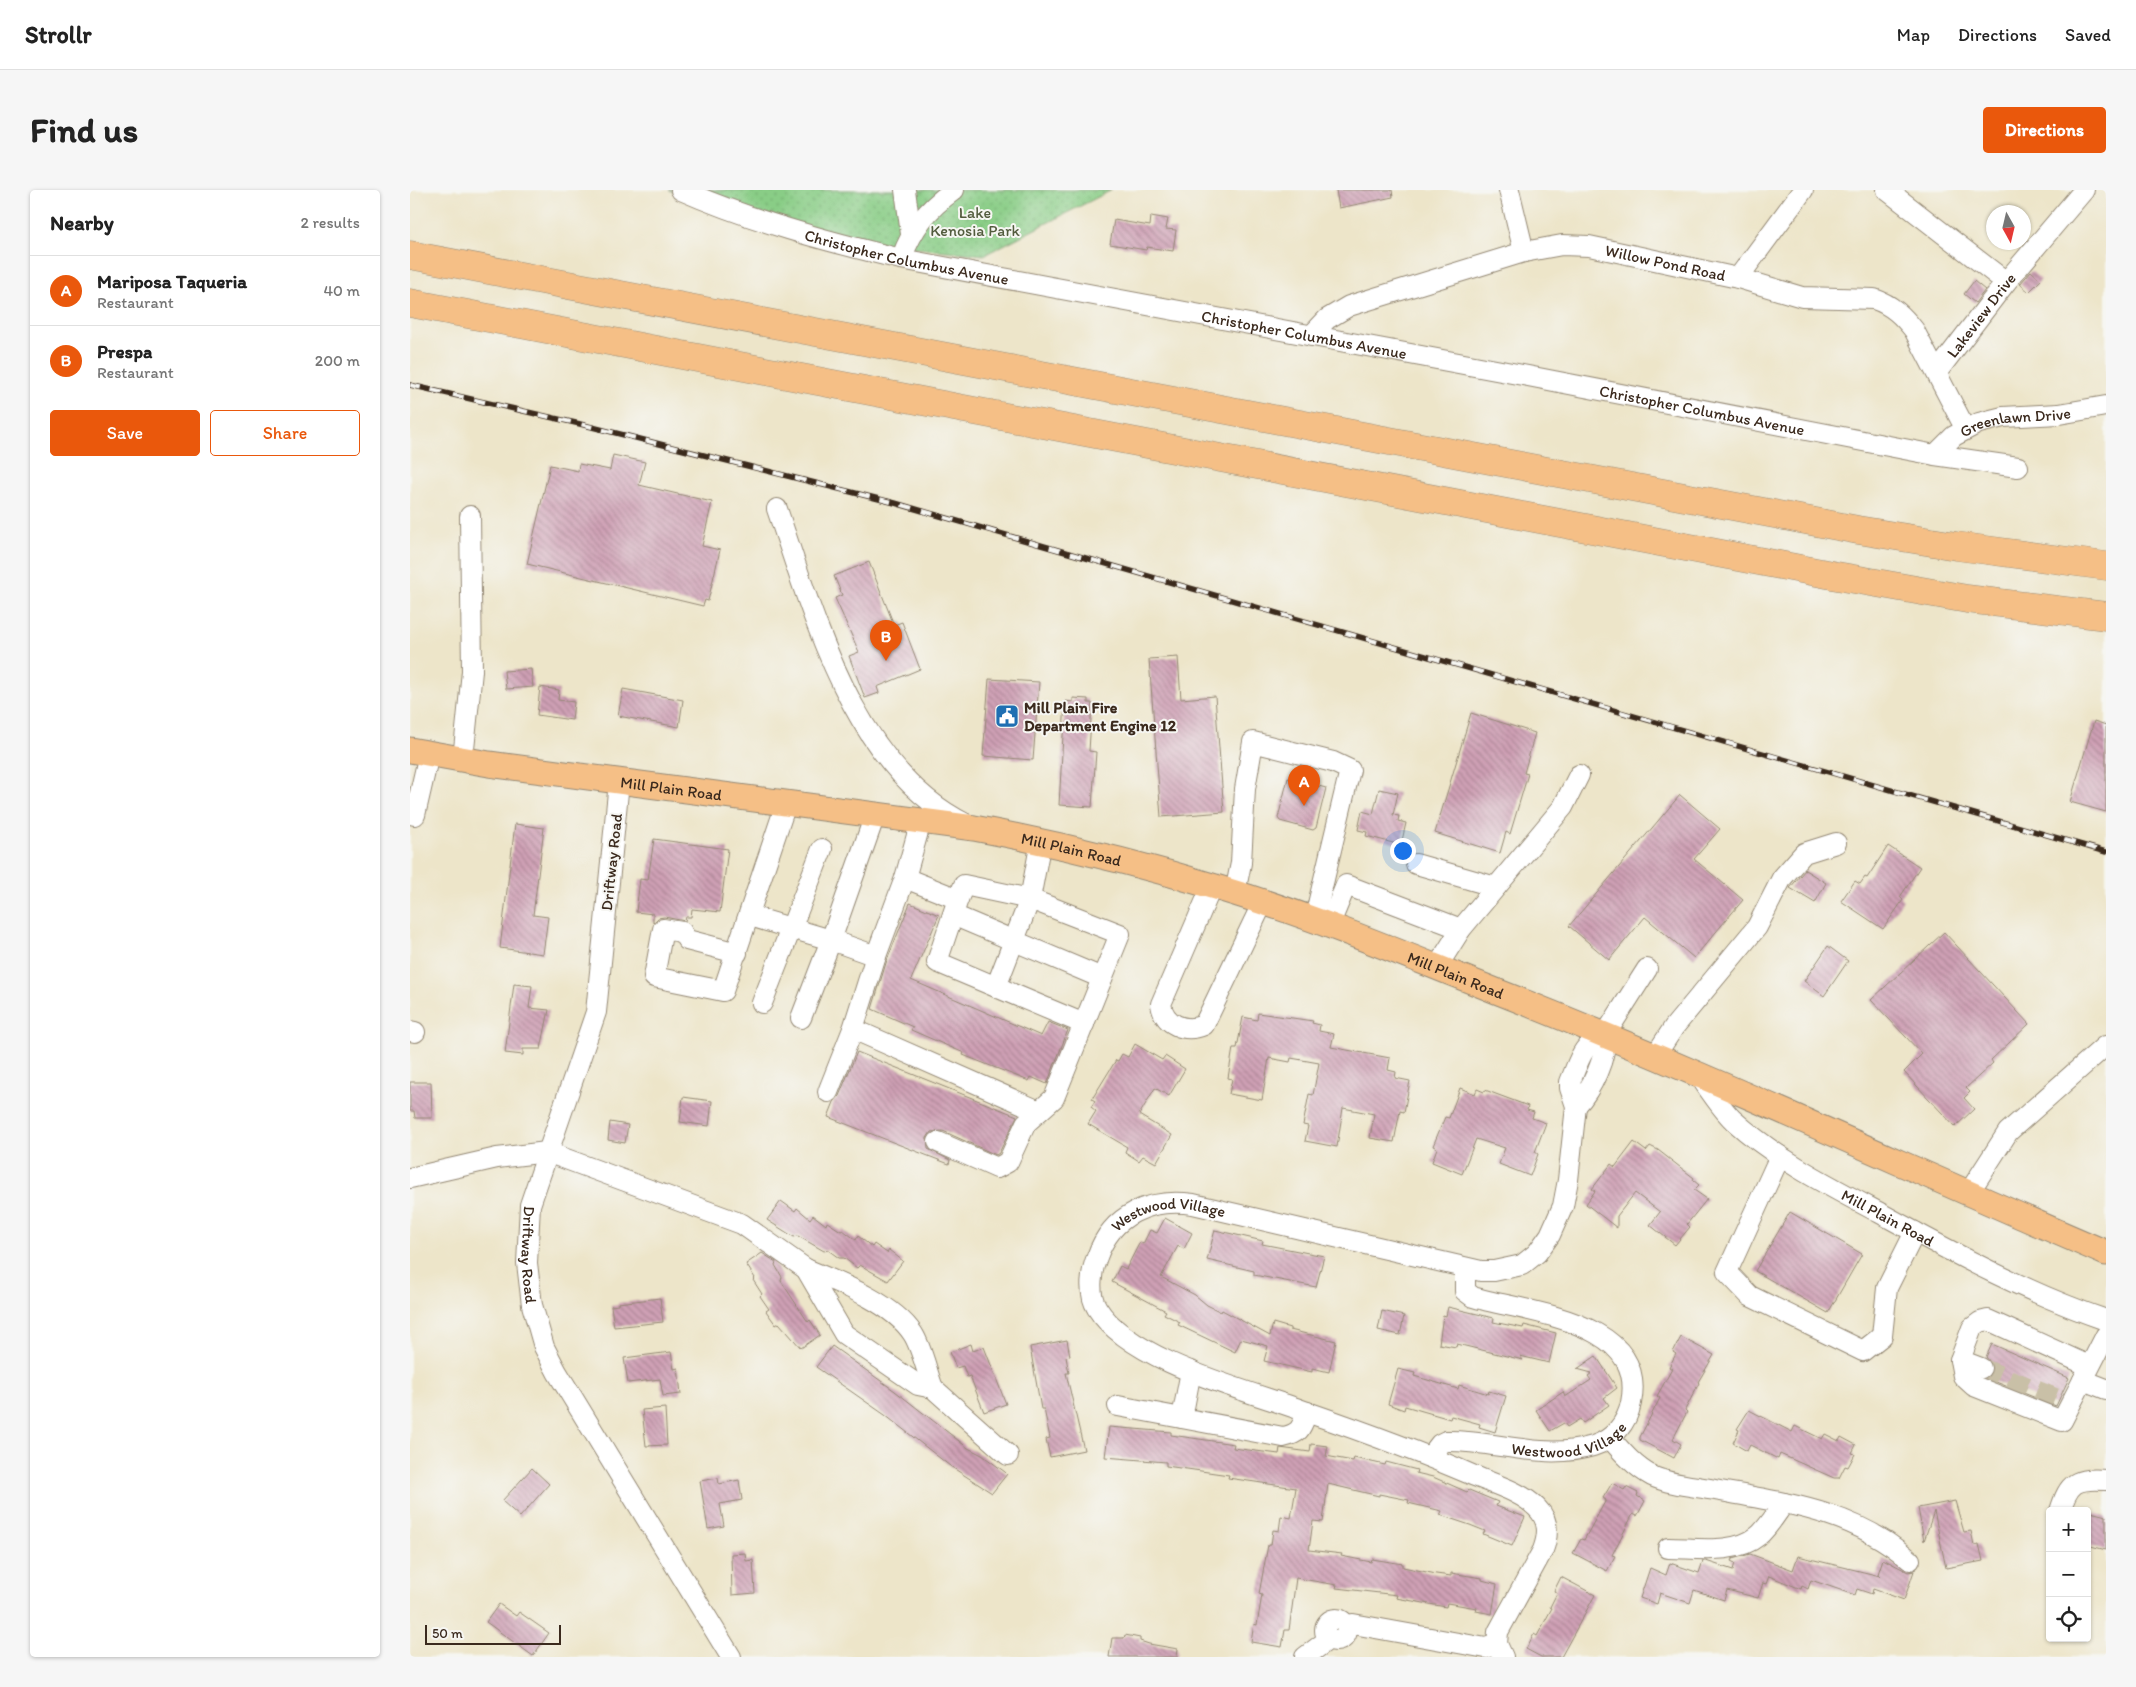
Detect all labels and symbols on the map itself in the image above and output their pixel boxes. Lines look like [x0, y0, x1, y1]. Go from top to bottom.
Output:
park label: Lake Kenosia Park [930, 203, 1021, 240]
north arrow [1986, 205, 2031, 250]
street label: Christopher Columbus Avenue [802, 225, 1011, 289]
street label: Willow Pond Road [1603, 241, 1728, 285]
street label: Lakeview Drive [1943, 269, 2020, 361]
street label: Christopher Columbus Avenue [1200, 306, 1409, 363]
street label: Christopher Columbus Avenue [1598, 381, 1806, 440]
street label: Greenlawn Drive [1957, 403, 2072, 441]
pin: B [870, 620, 902, 661]
place label: Mill Plain Fire Department Engine 12 [1024, 698, 1177, 736]
public building icon: Mill Plain Fire Department Engine 12 [994, 703, 1020, 729]
pin: A [1288, 765, 1320, 806]
street label: Mill Plain Road [619, 772, 723, 805]
street label: Driftway Road [597, 812, 626, 912]
street label: Mill Plain Road [1019, 829, 1124, 870]
your location [1390, 838, 1416, 864]
street label: Mill Plain Road [1405, 948, 1507, 1003]
street label: Mill Plain Road [1838, 1185, 1938, 1251]
street label: Westwood Village [1107, 1194, 1228, 1235]
street label: Driftway Road [517, 1205, 541, 1305]
street label: Westwood Village [1510, 1418, 1631, 1461]
scale bar [425, 1622, 561, 1645]

